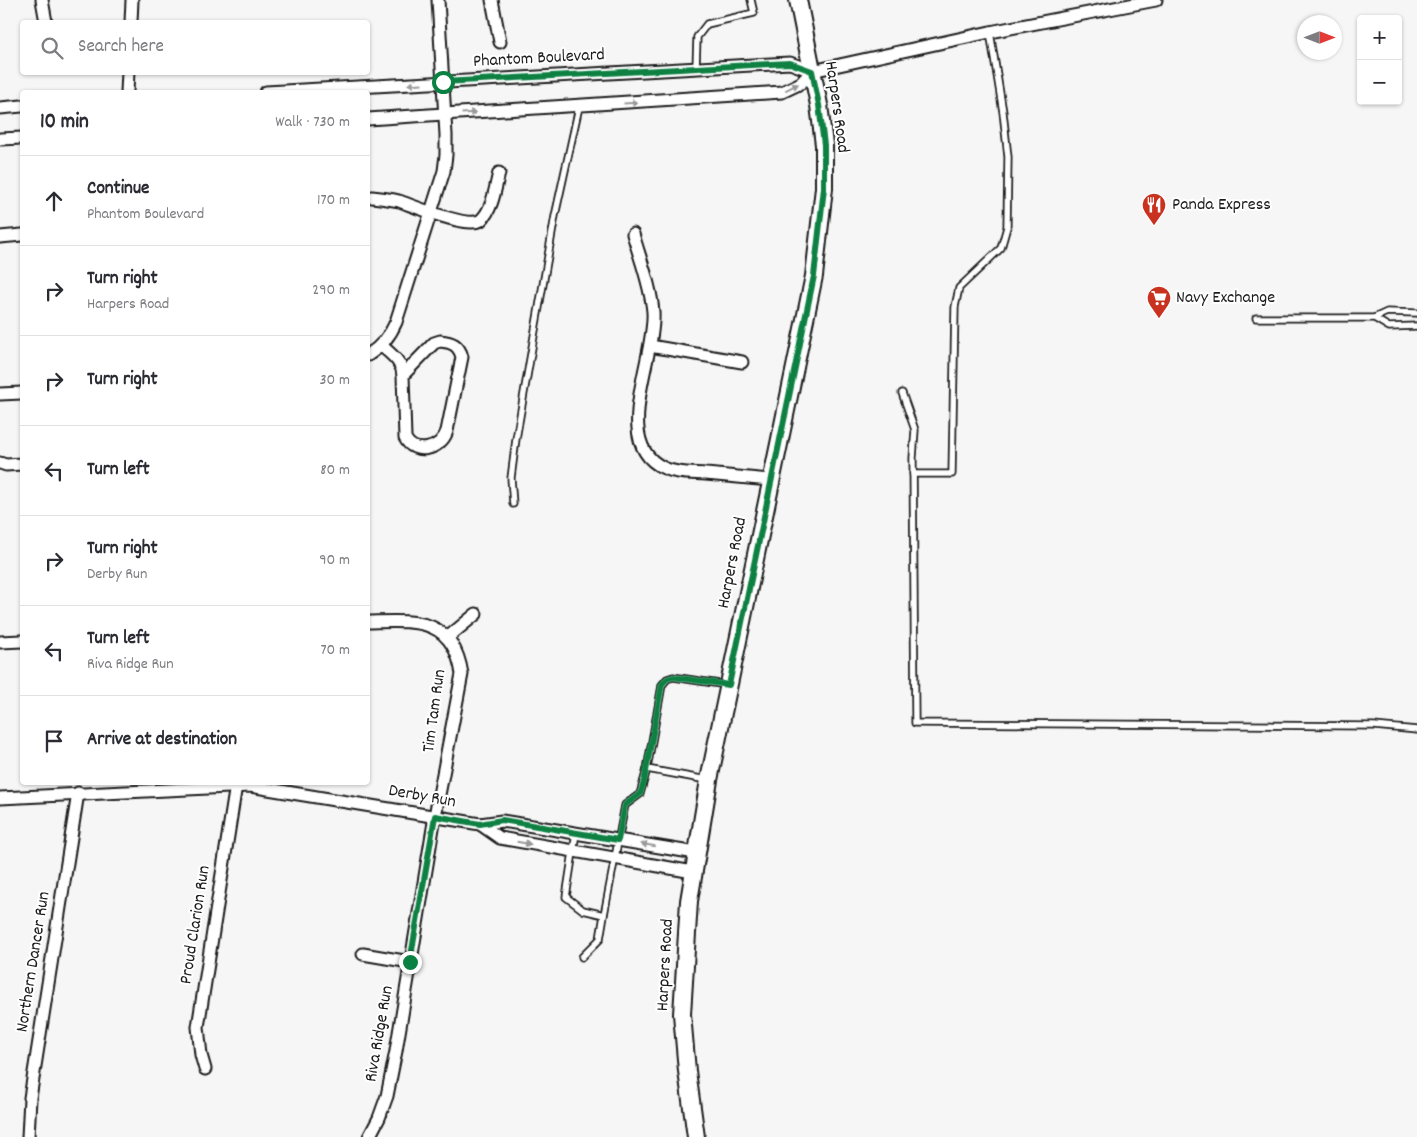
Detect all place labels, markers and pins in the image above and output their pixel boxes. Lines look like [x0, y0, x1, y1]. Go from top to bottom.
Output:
restaurant icon: Panda Express [1141, 192, 1167, 226]
place label: Panda Express [1172, 193, 1271, 218]
supermarket icon: Navy Exchange [1146, 285, 1172, 319]
place label: Navy Exchange [1176, 286, 1275, 311]

